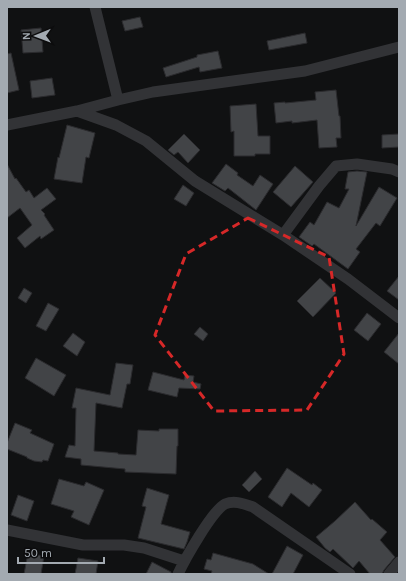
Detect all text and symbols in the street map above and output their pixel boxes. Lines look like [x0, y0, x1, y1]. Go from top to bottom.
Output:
north arrow [16, 16, 56, 56]
text: N [20, 32, 33, 40]
scale bar [18, 539, 104, 565]
text: 50 m [24, 546, 52, 560]

